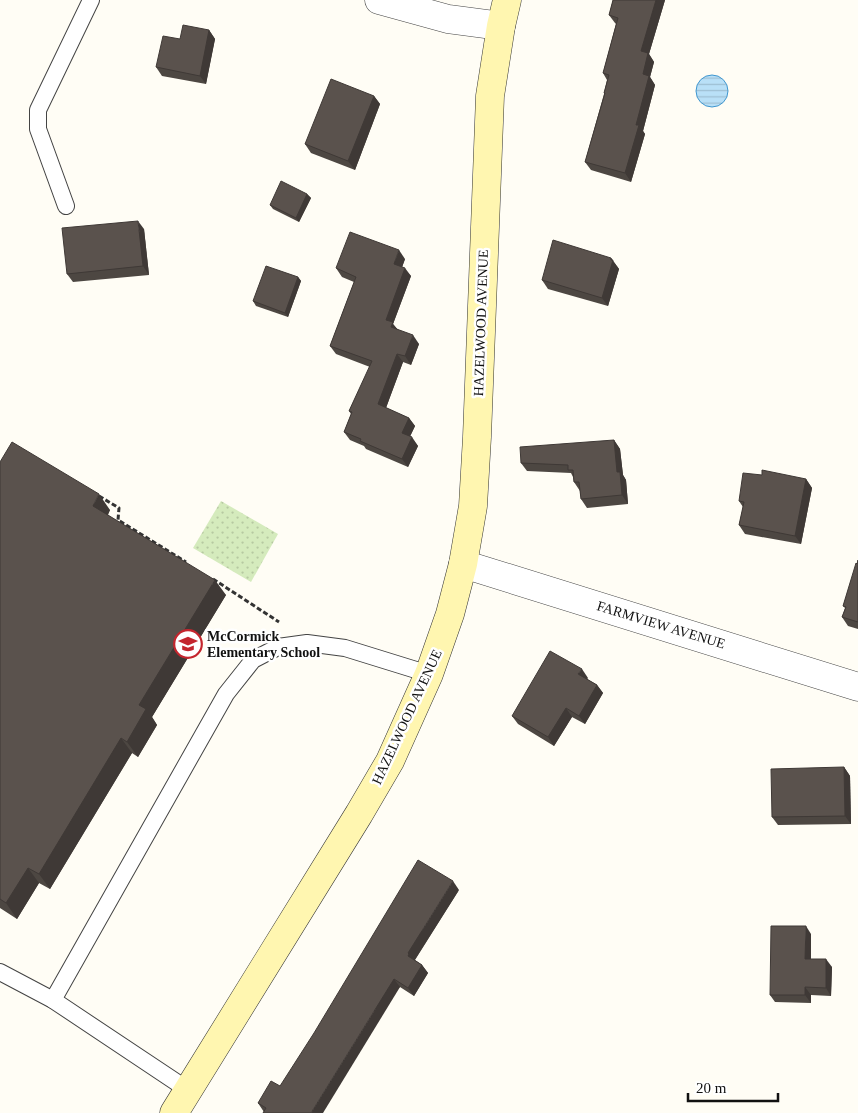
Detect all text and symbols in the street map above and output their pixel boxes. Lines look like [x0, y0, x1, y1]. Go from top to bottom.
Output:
street label: HAZELWOOD AVENUE [471, 249, 491, 397]
street label: FARMVIEW AVENUE [595, 598, 727, 652]
school or university icon: McCormick Elementary School [173, 629, 203, 659]
place label: McCormick Elementary School [207, 629, 320, 660]
street label: HAZELWOOD AVENUE [369, 647, 445, 787]
scale bar [688, 1070, 778, 1102]
text: 20 m [696, 1080, 727, 1096]

